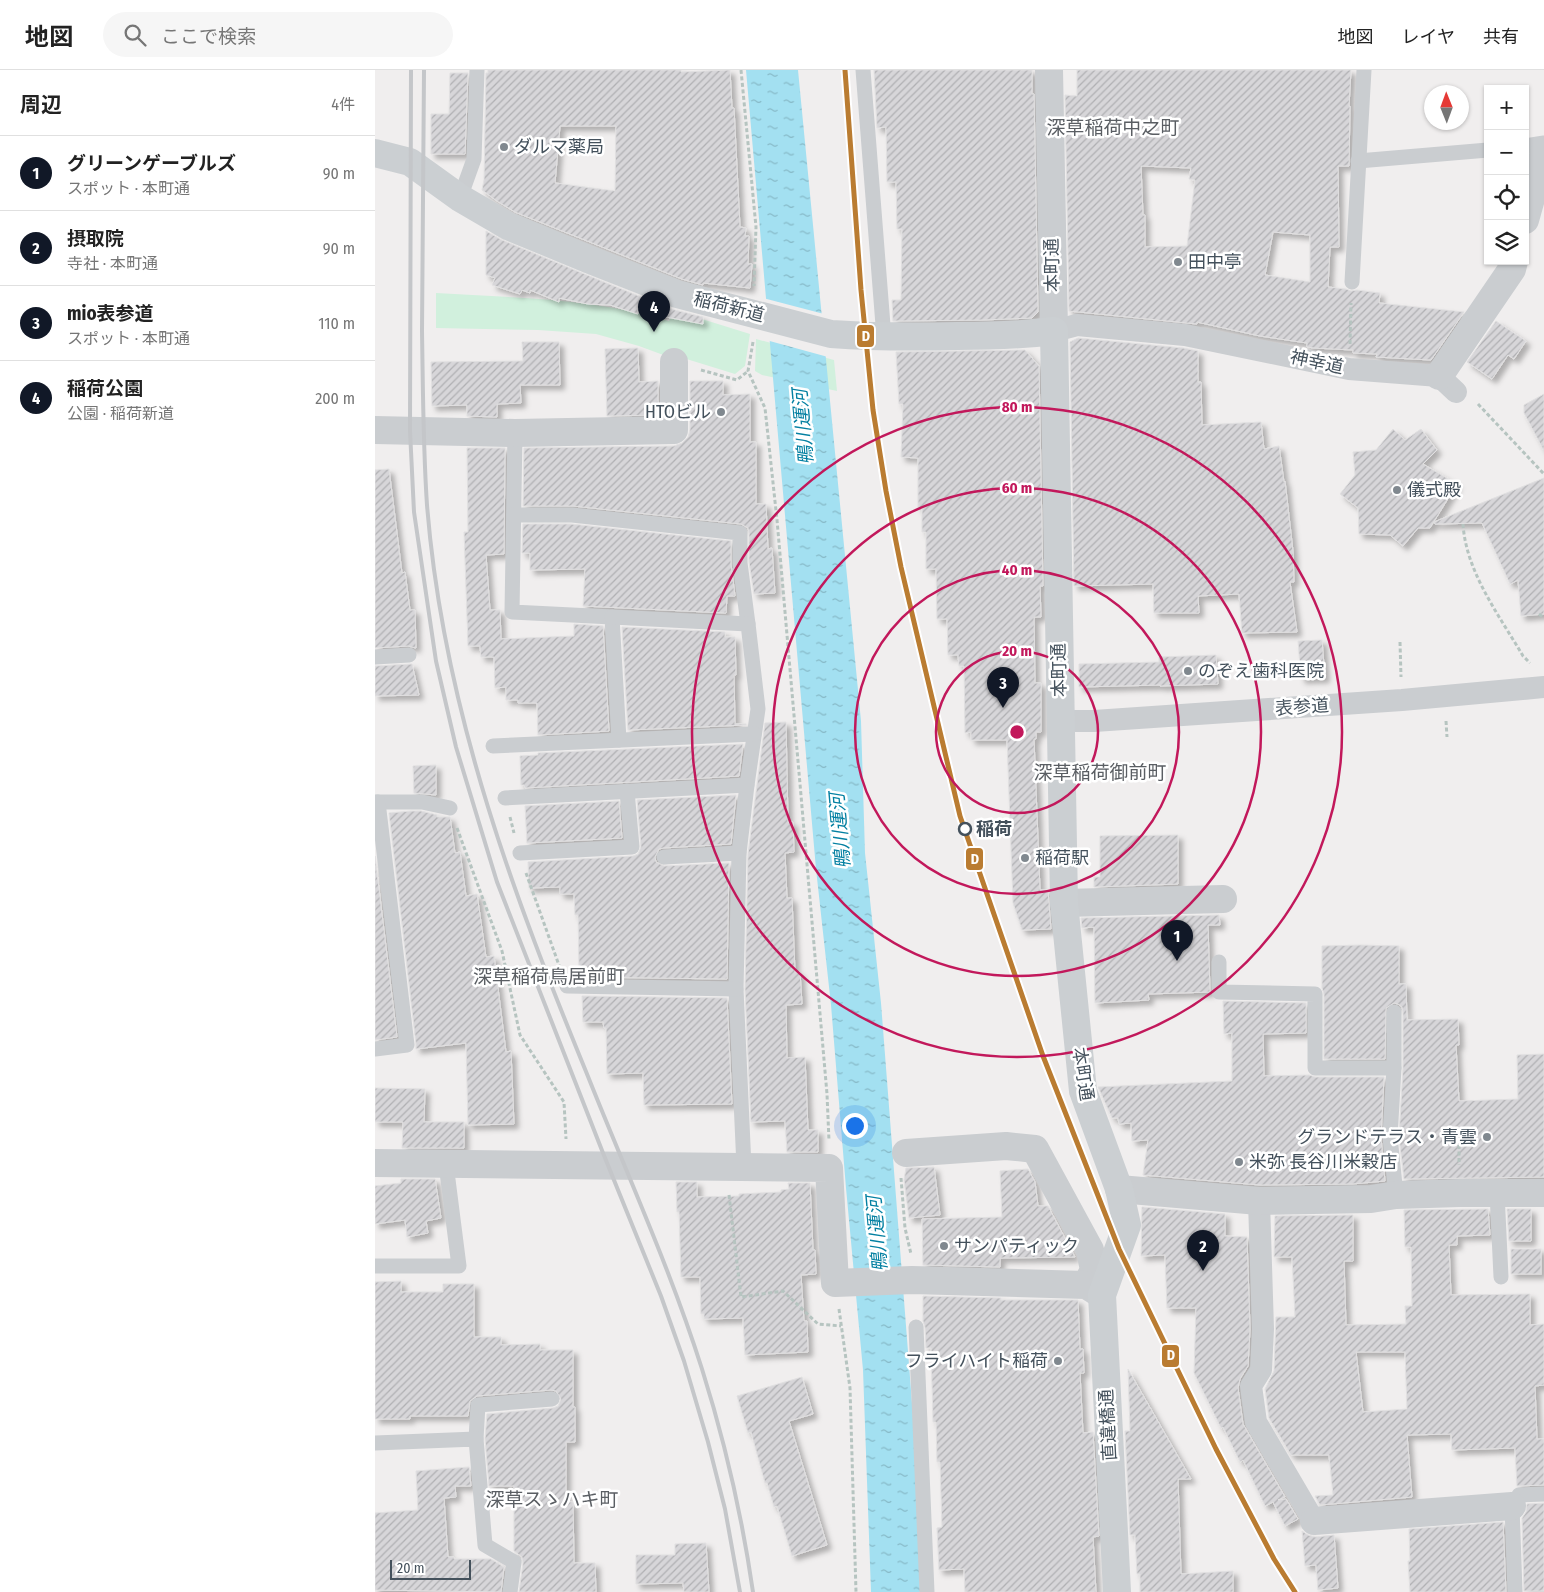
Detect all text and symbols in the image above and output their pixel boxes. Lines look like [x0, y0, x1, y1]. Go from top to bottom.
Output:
search box [103, 12, 453, 57]
icon: search [121, 21, 149, 49]
text: 地図 [25, 23, 73, 51]
text: ここで検索 [161, 25, 256, 48]
text: 地図 [1338, 26, 1374, 48]
text: レイヤ [1402, 26, 1455, 48]
text: 共有 [1483, 26, 1519, 48]
north arrow [1424, 85, 1469, 130]
map controls [1484, 85, 1529, 265]
button: + [1484, 85, 1529, 130]
text: 周辺 [20, 92, 62, 118]
text: 4件 [331, 95, 355, 114]
district label: 深草稲荷中之町 [1046, 116, 1180, 139]
button: − [1484, 130, 1529, 175]
place label: ダルマ薬局 [514, 136, 604, 158]
marker: ダルマ薬局 [498, 141, 510, 153]
text: グリーンゲーブルズ [67, 152, 236, 175]
text: 1 [33, 164, 39, 183]
text: 90 m [323, 164, 355, 183]
button: locate [1484, 175, 1529, 220]
text: スポット · 本町通 [67, 179, 190, 198]
button: layers [1484, 220, 1529, 265]
text: 摂取院 [67, 227, 124, 250]
street label: 本町通 [1041, 238, 1063, 292]
text: 2 [32, 239, 40, 258]
text: 90 m [323, 239, 355, 258]
place label: 田中亭 [1188, 251, 1242, 273]
text: 寺社 · 本町通 [67, 254, 158, 273]
marker: 田中亭 [1172, 256, 1184, 268]
street label: 稲荷新道 [691, 288, 767, 326]
pin: 4 [638, 291, 670, 332]
text: mio表参道 [67, 302, 154, 325]
text: 3 [32, 314, 40, 333]
text: 110 m [318, 314, 355, 333]
line badge: D [856, 324, 875, 348]
text: D [862, 328, 870, 345]
text: スポット · 本町通 [67, 329, 190, 348]
street label: 神幸道 [1288, 346, 1346, 378]
text: 稲荷公園 [67, 377, 143, 400]
water label: 鴨川運河 [788, 384, 818, 466]
text: 4 [32, 389, 40, 408]
text: 200 m [315, 389, 355, 408]
text: 80 m [1002, 398, 1032, 416]
place label: HTOビル [645, 401, 711, 423]
text: 公園 · 稲荷新道 [67, 404, 174, 423]
marker: HTOビル [715, 406, 727, 418]
text: 60 m [1002, 479, 1032, 497]
place label: 儀式殿 [1407, 479, 1461, 501]
marker: 儀式殿 [1391, 484, 1403, 496]
text: 40 m [1002, 561, 1032, 579]
text: 20 m [1001, 642, 1032, 660]
street label: 本町通 [1048, 643, 1070, 697]
place label: のぞえ歯科医院 [1198, 660, 1324, 682]
marker: のぞえ歯科医院 [1182, 665, 1194, 677]
pin: 3 [987, 667, 1019, 708]
street label: 表参道 [1274, 694, 1330, 720]
centre of rings [1008, 723, 1026, 741]
district label: 深草稲荷御前町 [1033, 761, 1167, 784]
water label: 鴨川運河 [825, 788, 855, 870]
place label: 稲荷 [976, 818, 1012, 840]
marker: 稲荷 [958, 822, 972, 836]
line badge: D [965, 847, 984, 871]
place label: 稲荷駅 [1035, 847, 1089, 869]
text: D [971, 851, 979, 868]
marker: 稲荷駅 [1019, 852, 1031, 864]
pin: 1 [1161, 920, 1193, 961]
district label: 深草稲荷鳥居前町 [473, 965, 625, 988]
street label: 本町通 [1068, 1046, 1098, 1102]
your location [842, 1113, 868, 1139]
place label: グランドテラス・青雲 [1297, 1126, 1477, 1148]
marker: グランドテラス・青雲 [1481, 1131, 1493, 1143]
place label: 米弥 長谷川米穀店 [1249, 1151, 1397, 1173]
marker: 米弥 長谷川米穀店 [1233, 1156, 1245, 1168]
water label: 鴨川運河 [862, 1191, 892, 1273]
pin: 2 [1187, 1230, 1219, 1271]
place label: サンパティック [954, 1235, 1079, 1257]
marker: サンパティック [938, 1240, 950, 1252]
line badge: D [1161, 1344, 1180, 1368]
text: D [1167, 1347, 1175, 1364]
place label: フライハイト稲荷 [905, 1350, 1048, 1372]
marker: フライハイト稲荷 [1052, 1355, 1064, 1367]
street label: 直違橋通 [1095, 1388, 1121, 1462]
district label: 深草スゝハキ町 [485, 1488, 619, 1511]
scale bar [390, 1557, 471, 1580]
text: 20 m [397, 1560, 425, 1577]

